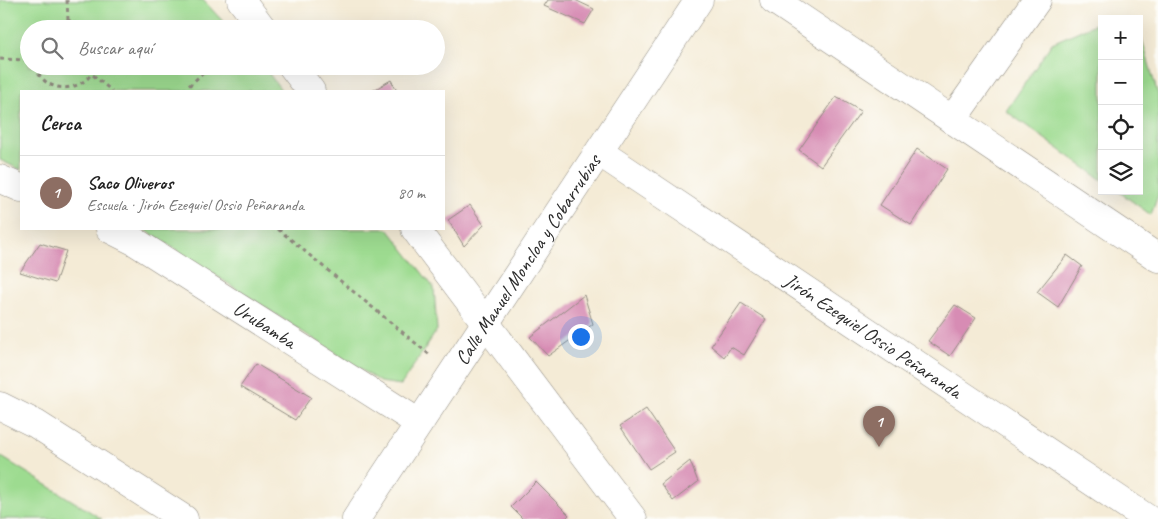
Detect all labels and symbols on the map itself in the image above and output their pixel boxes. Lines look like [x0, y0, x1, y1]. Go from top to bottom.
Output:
street label: Calle Manuel Moncloa y Cobarrubias [449, 148, 607, 369]
street label: Jirón Ezequiel Ossio Peñaranda [779, 267, 968, 405]
street label: Urubamba [229, 295, 302, 355]
your location [568, 324, 594, 350]
pin: 1 [863, 406, 895, 447]

